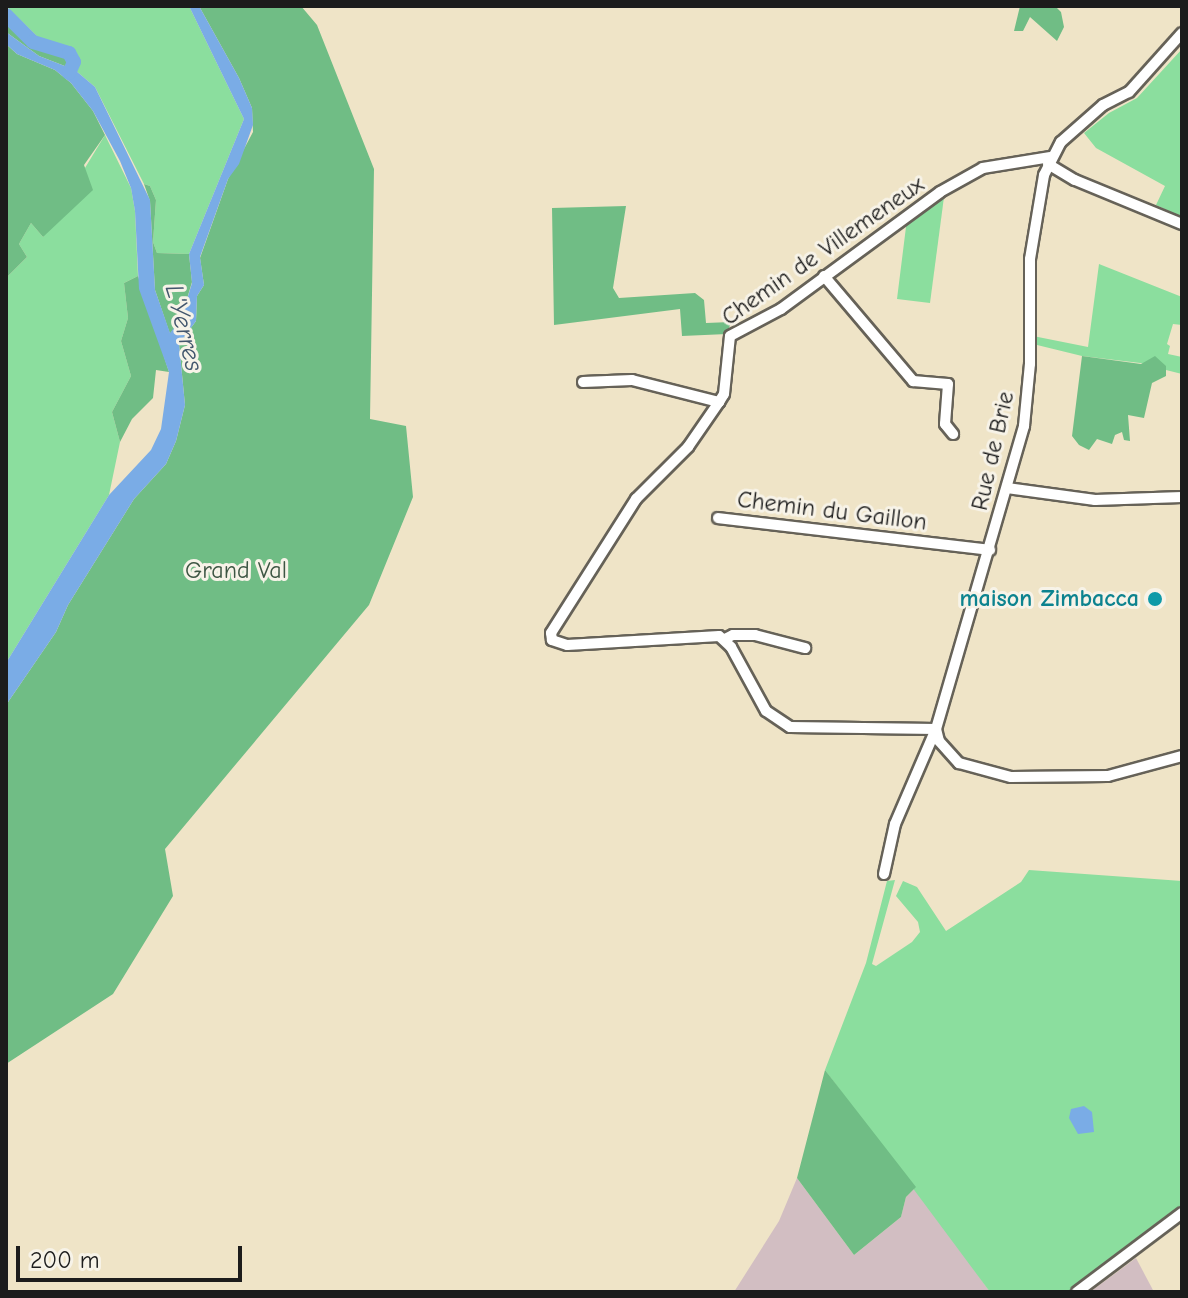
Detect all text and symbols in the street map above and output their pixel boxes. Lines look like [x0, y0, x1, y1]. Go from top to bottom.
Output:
street label: Chemin de Villemeneux [716, 170, 930, 332]
water label: L'Yerres [157, 282, 209, 374]
street label: Rue de Brie [965, 389, 1021, 513]
street label: Chemin du Gaillon [736, 485, 928, 537]
park label: Grand Val [185, 557, 287, 585]
place label: maison Zimbacca [959, 585, 1139, 613]
marker: maison Zimbacca [1146, 590, 1164, 608]
scale bar [20, 1230, 246, 1280]
text: 200 m [30, 1246, 100, 1274]

